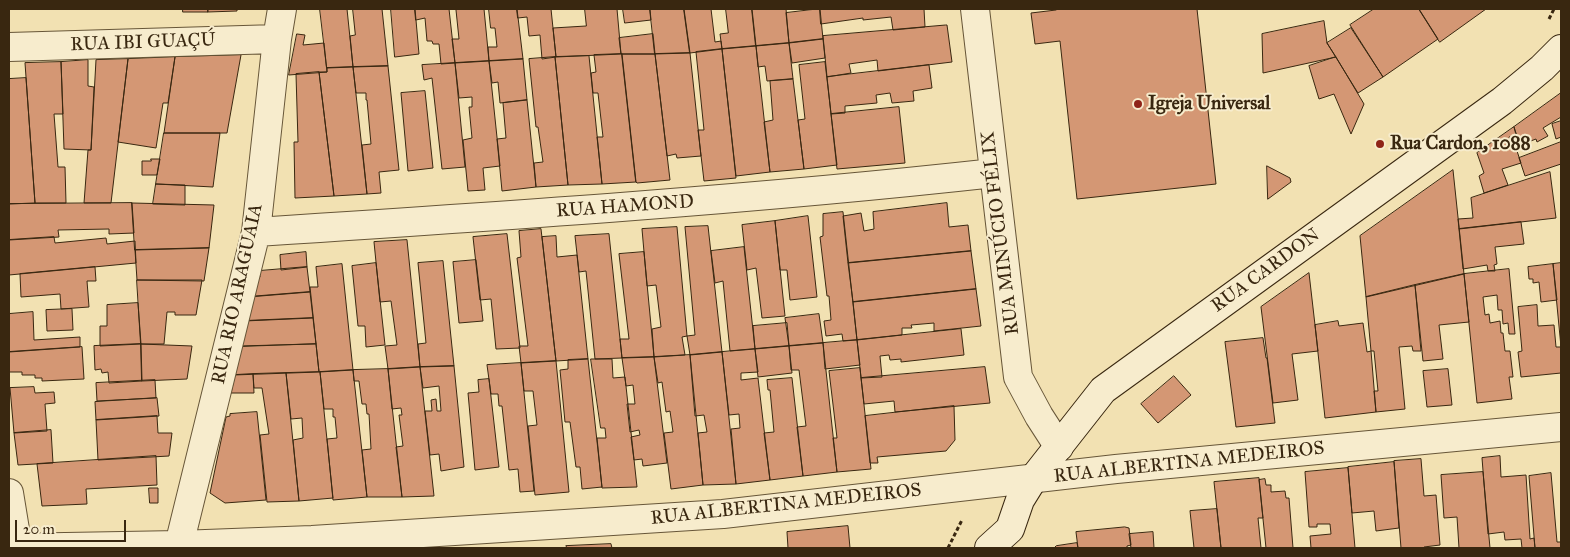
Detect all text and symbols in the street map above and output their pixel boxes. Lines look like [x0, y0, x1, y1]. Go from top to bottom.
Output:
street label: RUA IBI GUAÇÚ [70, 29, 216, 57]
place label: Igreja Universal [1148, 93, 1270, 115]
marker: Igreja Universal [1132, 98, 1144, 110]
street label: RUA MINÚCIO FÉLIX [977, 130, 1025, 336]
place label: Rua Cardon, 1088 [1390, 133, 1531, 155]
marker: Rua Cardon, 1088 [1374, 138, 1386, 150]
street label: RUA HAMOND [555, 191, 695, 223]
street label: RUA RIO ARAGUAIA [208, 202, 268, 386]
street label: RUA CARDON [1207, 224, 1325, 318]
street label: RUA ALBERTINA MEDEIROS [1053, 437, 1325, 489]
street label: RUA ALBERTINA MEDEIROS [650, 479, 922, 531]
scale bar [18, 510, 129, 542]
text: 20 m [23, 520, 55, 538]

